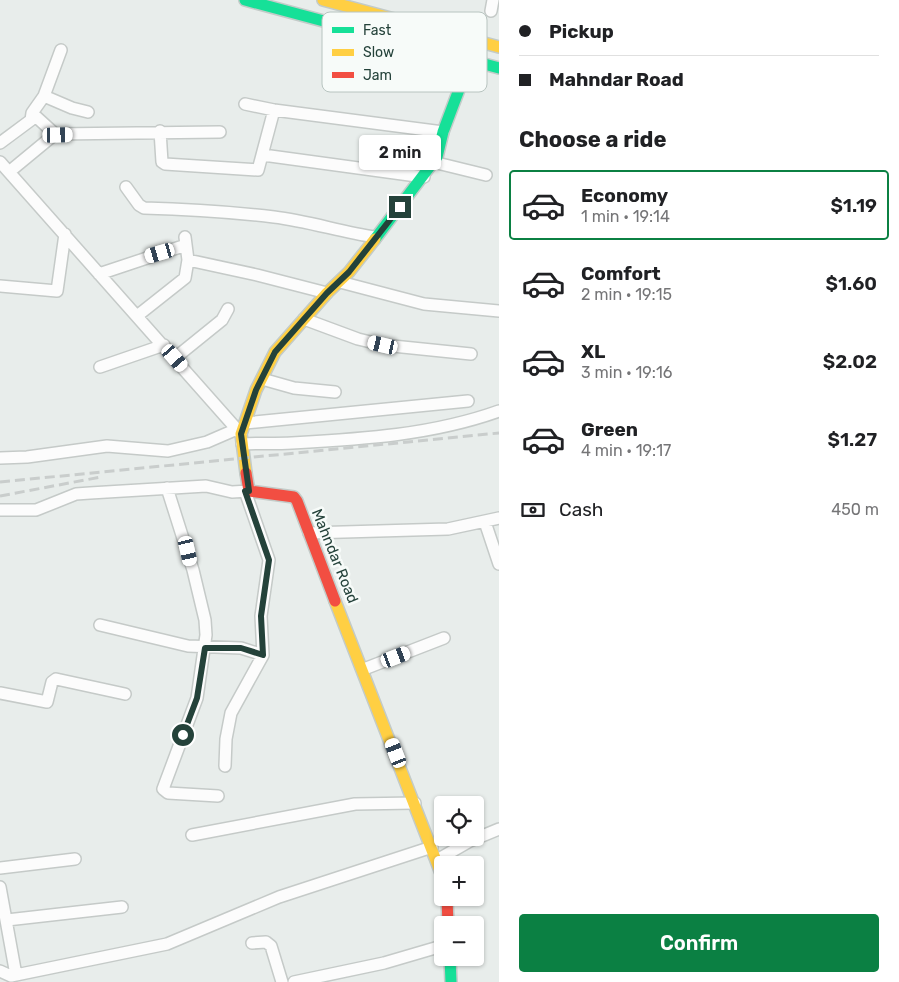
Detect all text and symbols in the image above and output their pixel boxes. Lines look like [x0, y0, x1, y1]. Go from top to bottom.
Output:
legend [322, 12, 487, 92]
text: Pickup [549, 20, 614, 43]
text: Fast [363, 22, 392, 39]
text: Slow [363, 44, 394, 61]
text: Jam [363, 67, 392, 84]
text: Mahndar Road [549, 68, 684, 91]
text: Choose a ride [519, 126, 666, 153]
car [42, 127, 73, 143]
callout: 2 min [359, 134, 441, 170]
text: 2 min [379, 143, 421, 162]
icon: car [521, 183, 566, 228]
text: Economy [581, 184, 668, 207]
text: $1.19 [830, 194, 877, 217]
route end [389, 196, 411, 218]
text: 1 min · 19:14 [581, 207, 670, 226]
car [143, 242, 176, 264]
icon: car [521, 261, 566, 306]
text: Comfort [581, 262, 661, 285]
text: $1.60 [826, 272, 877, 295]
text: 2 min · 19:15 [581, 285, 672, 304]
car [366, 334, 399, 356]
icon: car [521, 339, 566, 384]
text: XL [581, 340, 605, 363]
car [159, 342, 190, 374]
text: $2.02 [823, 350, 877, 373]
text: 3 min · 19:16 [581, 363, 672, 382]
icon: car [521, 417, 566, 462]
text: Green [581, 418, 638, 441]
text: $1.27 [828, 428, 877, 451]
text: 4 min · 19:17 [581, 441, 671, 460]
icon: cash [519, 496, 547, 524]
text: Cash [559, 498, 603, 521]
text: 450 m [831, 500, 879, 519]
street label: Mahndar Road [308, 506, 362, 606]
car [177, 535, 198, 567]
car [379, 645, 412, 669]
route start [172, 724, 194, 746]
car [383, 736, 408, 770]
map controls [434, 796, 484, 966]
button: locate [434, 796, 484, 846]
button: + [434, 856, 484, 906]
button: Confirm [519, 914, 879, 972]
button: − [434, 916, 484, 966]

